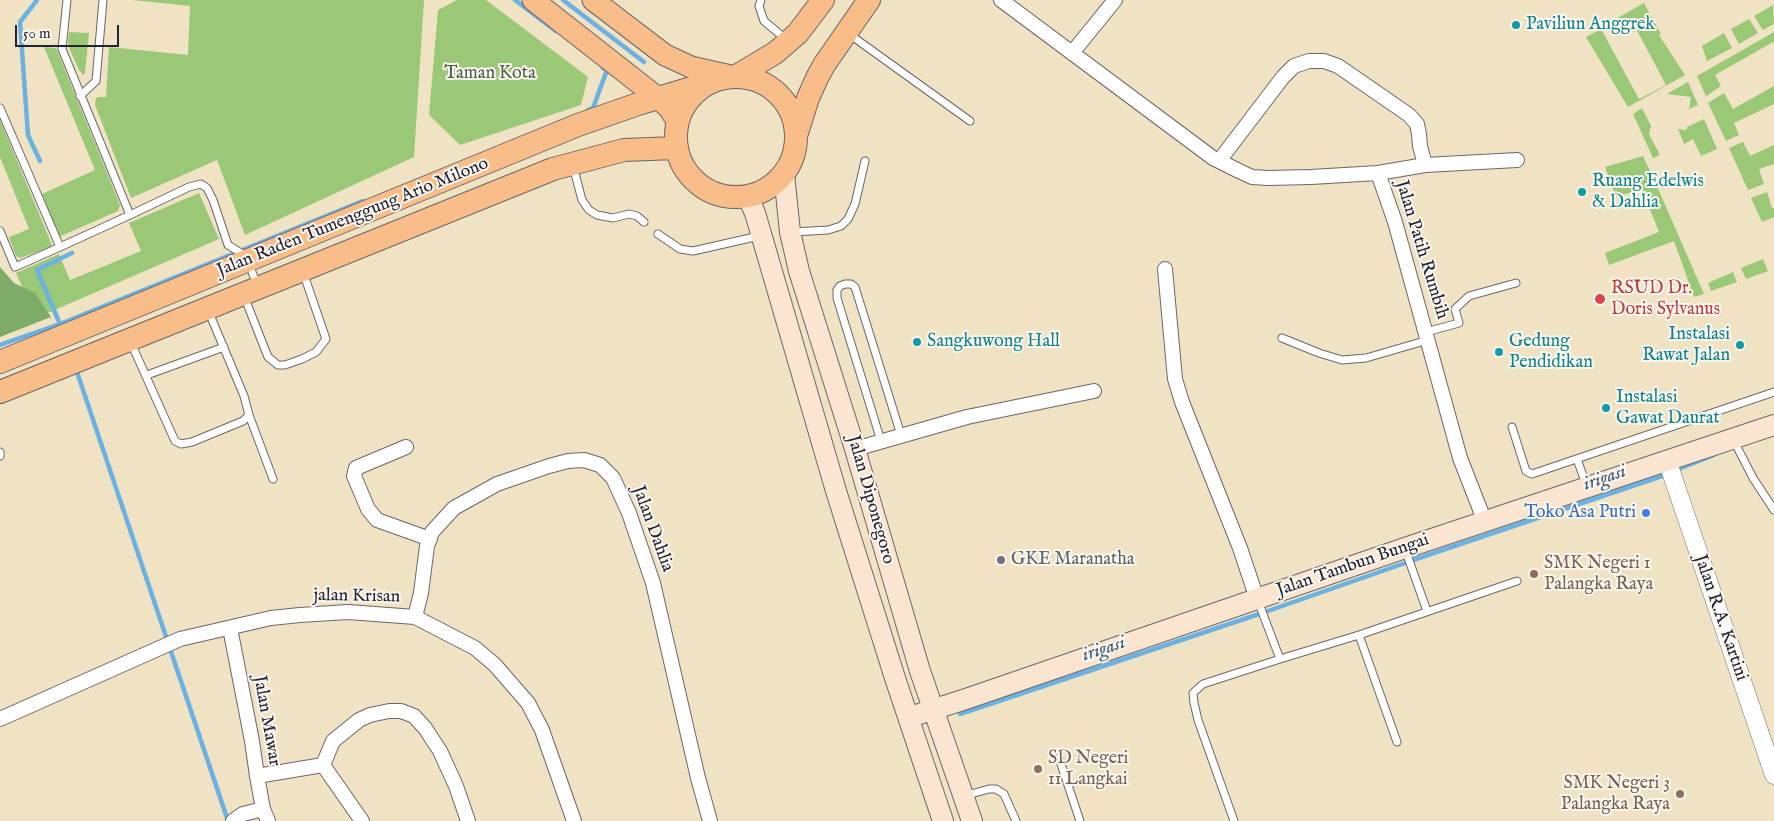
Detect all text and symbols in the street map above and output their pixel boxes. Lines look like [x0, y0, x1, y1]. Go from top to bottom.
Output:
place label: Paviliun Anggrek [1526, 14, 1655, 36]
scale bar [18, 15, 121, 47]
marker: Paviliun Anggrek [1510, 19, 1522, 31]
text: 50 m [23, 24, 51, 43]
park label: Taman Kota [444, 63, 536, 85]
street label: Jalan Raden Tumenggung Ario Milono [214, 153, 492, 283]
place label: Ruang Edelwis & Dahlia [1592, 171, 1704, 213]
street label: Jalan Patih Rumbih [1390, 178, 1452, 322]
marker: Ruang Edelwis & Dahlia [1576, 186, 1588, 198]
place label: RSUD Dr. Doris Sylvanus [1611, 278, 1720, 320]
marker: RSUD Dr. Doris Sylvanus [1593, 292, 1607, 306]
place label: Instalasi Rawat Jalan [1642, 324, 1730, 366]
place label: Sangkuwong Hall [927, 331, 1060, 353]
place label: Gedung Pendidikan [1509, 331, 1593, 374]
marker: Sangkuwong Hall [911, 336, 923, 348]
marker: Instalasi Rawat Jalan [1734, 339, 1746, 351]
marker: Gedung Pendidikan [1493, 346, 1505, 358]
place label: Instalasi Gawat Daurat [1616, 387, 1720, 429]
marker: Instalasi Gawat Daurat [1600, 402, 1612, 414]
street label: Jalan Diponegoro [841, 433, 899, 567]
water label: irigasi [1581, 461, 1629, 497]
street label: Jalan Dahlia [626, 483, 678, 575]
place label: Toko Asa Putri [1524, 502, 1636, 524]
marker: Toko Asa Putri [1640, 507, 1652, 519]
street label: Jalan Tambun Bungai [1274, 530, 1432, 602]
place label: GKE Maranatha [1011, 549, 1135, 571]
street label: Jalan R.A. Kartini [1688, 552, 1752, 684]
place label: SMK Negeri 1 Palangka Raya [1544, 553, 1653, 596]
marker: GKE Maranatha [995, 554, 1007, 566]
marker: SMK Negeri 1 Palangka Raya [1528, 568, 1540, 580]
street label: jalan Krisan [314, 585, 400, 609]
water label: irigasi [1080, 632, 1128, 668]
street label: Jalan Mawar [247, 674, 285, 768]
place label: SD Negeri 11 Langkai [1048, 748, 1128, 791]
marker: SD Negeri 11 Langkai [1032, 763, 1044, 775]
place label: SMK Negeri 3 Palangka Raya [1561, 773, 1670, 816]
marker: SMK Negeri 3 Palangka Raya [1674, 788, 1686, 800]

